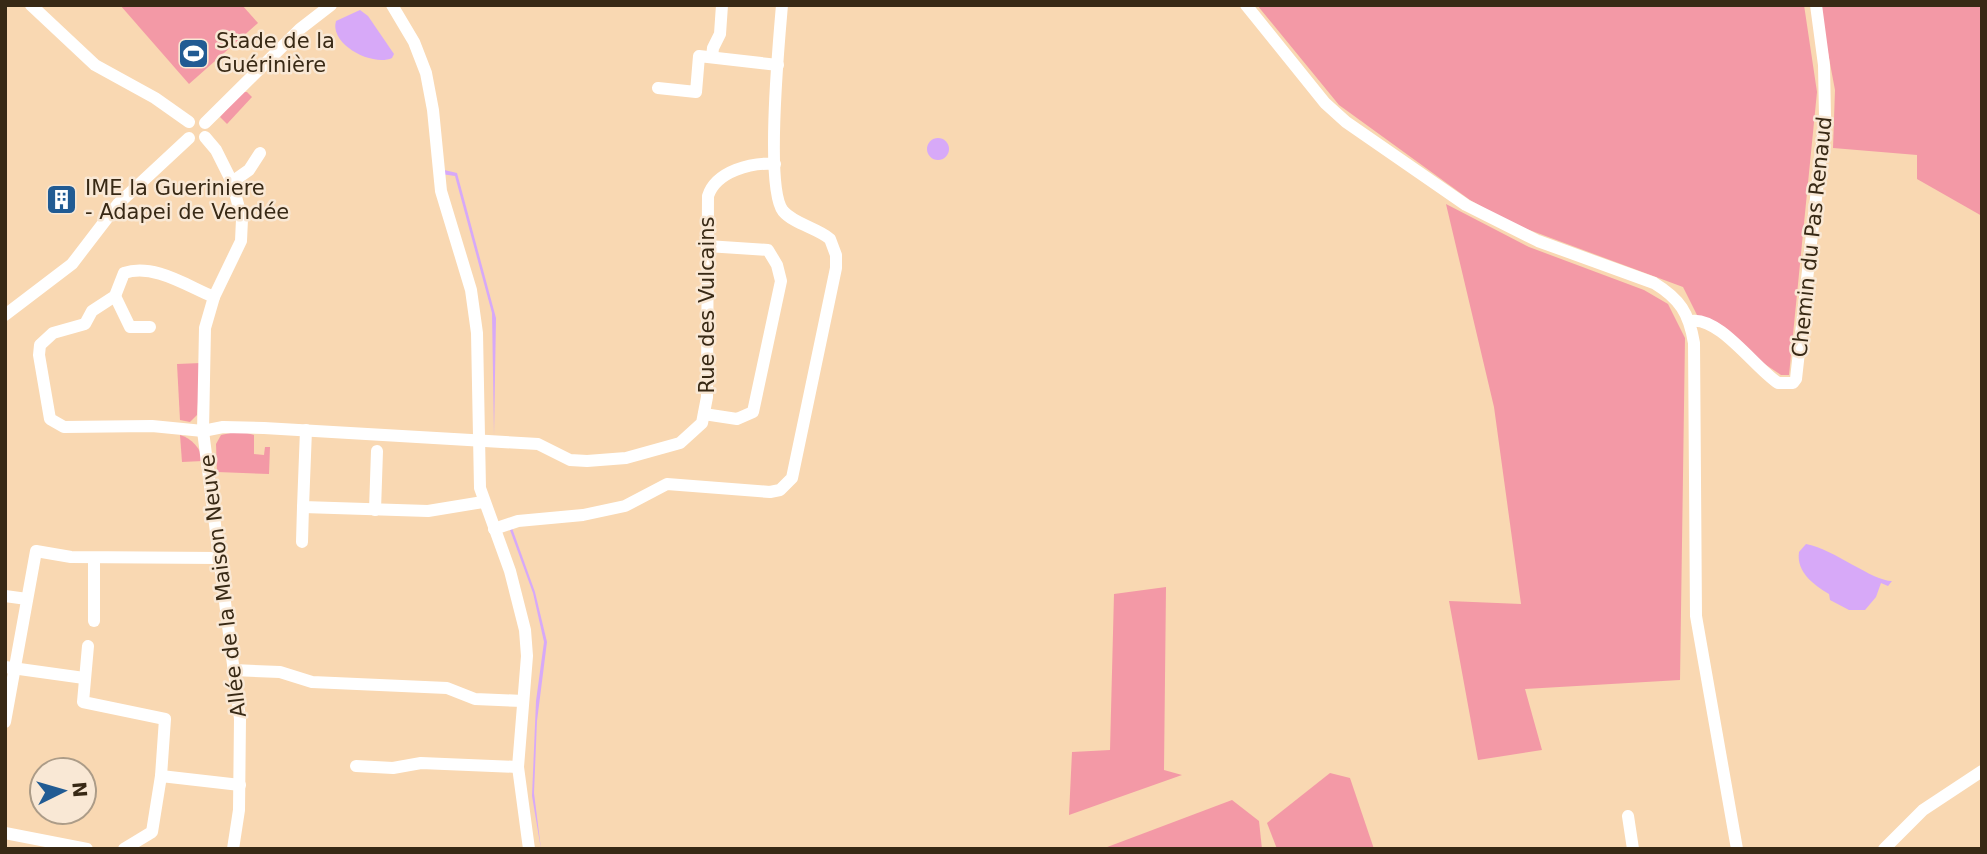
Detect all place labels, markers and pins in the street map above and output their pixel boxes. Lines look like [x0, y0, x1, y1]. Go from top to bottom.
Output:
place label: Stade de la Guérinière [216, 29, 335, 77]
sports icon: Stade de la Guérinière [176, 36, 210, 70]
place label: IME la Gueriniere - Adapei de Vendée [85, 176, 289, 224]
building icon: IME la Gueriniere - Adapei de Vendée [45, 183, 79, 217]

